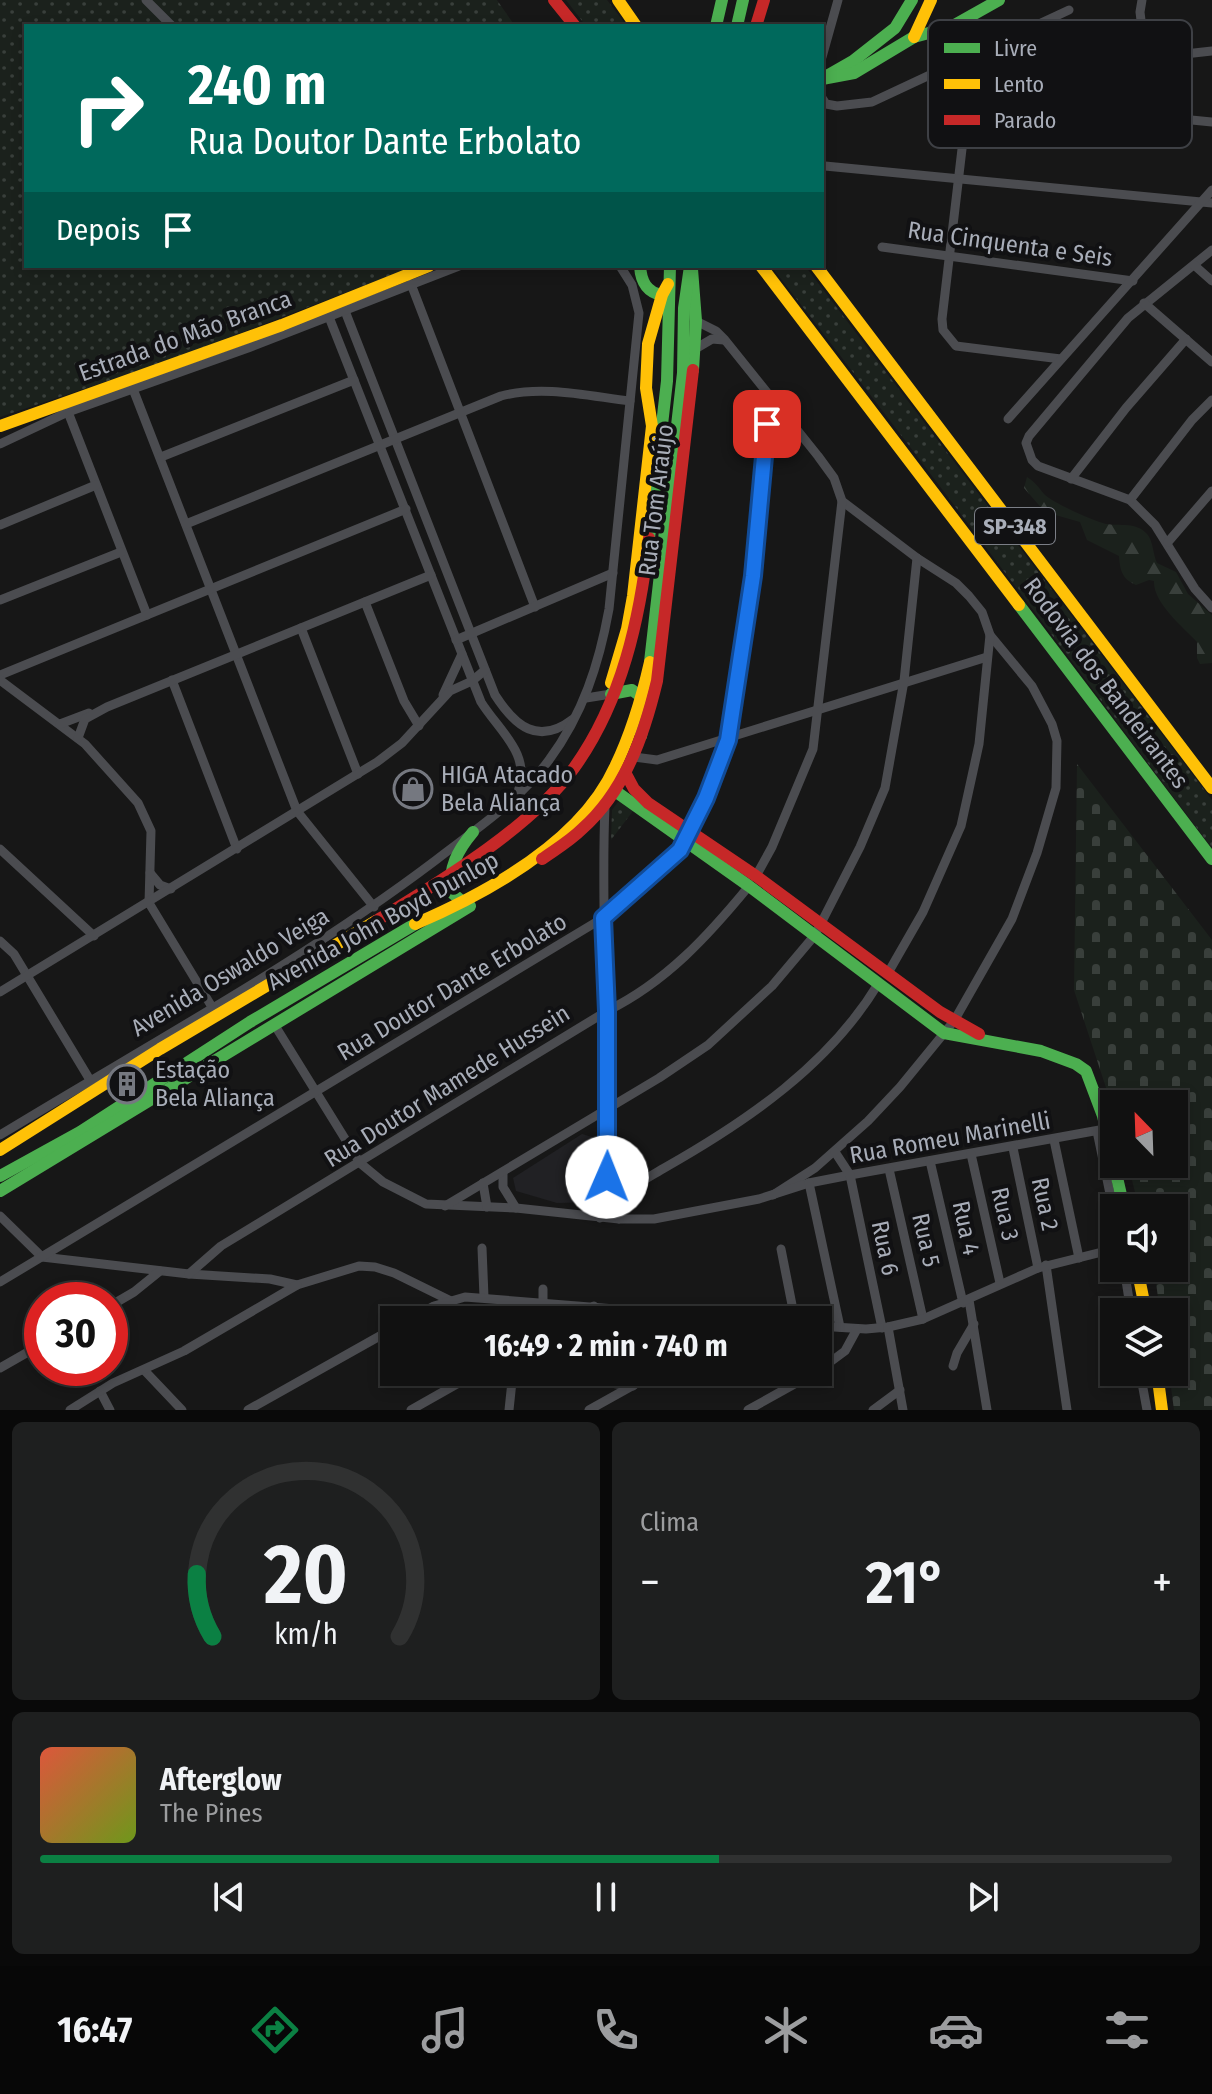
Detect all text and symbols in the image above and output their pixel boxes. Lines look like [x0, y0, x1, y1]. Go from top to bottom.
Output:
legend [928, 20, 1192, 148]
text: Livre [994, 35, 1037, 62]
text: 240 m [188, 52, 327, 119]
icon: right [56, 56, 160, 160]
text: Lento [994, 71, 1044, 98]
text: Parado [994, 107, 1056, 134]
text: Rua Doutor Dante Erbolato [188, 120, 581, 164]
icon: arrive [156, 208, 200, 252]
text: Depois [56, 212, 140, 248]
street label: Rua Cinquenta e Seis [906, 216, 1114, 272]
street label: Estrada do Mão Branca [75, 285, 295, 387]
pin [733, 390, 801, 458]
icon: arrive [745, 402, 789, 446]
street label: Rua Tom Araújo [633, 422, 679, 578]
road number: SP-348 [975, 508, 1055, 544]
street label: Rodovia dos Bandeirantes [1018, 572, 1194, 794]
place label: HIGA Atacado Bela Aliança [441, 761, 573, 817]
shop icon: HIGA Atacado Bela Aliança [392, 768, 434, 810]
street label: Avenida John Boyd Dunlop [263, 846, 503, 996]
street label: Avenida Oswaldo Veiga [126, 902, 334, 1042]
street label: Rua Doutor Dante Erbolato [332, 907, 572, 1067]
street label: Rua Doutor Mamede Hussein [319, 999, 575, 1173]
place label: Estação Bela Aliança [155, 1056, 275, 1112]
building icon: Estação Bela Aliança [106, 1063, 148, 1105]
north arrow [1100, 1090, 1188, 1178]
map controls [1100, 1090, 1188, 1386]
street label: Rua Romeu Marinelli [847, 1107, 1053, 1169]
position arrow [565, 1135, 649, 1219]
street label: Rua 2 [1026, 1175, 1064, 1233]
street label: Rua 3 [985, 1185, 1025, 1243]
button: sound [1100, 1194, 1188, 1282]
street label: Rua 4 [947, 1198, 985, 1258]
street label: Rua 5 [906, 1211, 946, 1269]
street label: Rua 6 [866, 1218, 904, 1278]
speed limit sign: 30 [24, 1282, 128, 1386]
button: layers [1100, 1298, 1188, 1386]
text: 16:49 · 2 min · 740 m [484, 1328, 728, 1364]
text: Clima [640, 1507, 699, 1538]
text: 20 [263, 1525, 348, 1625]
text: 21° [866, 1547, 946, 1619]
text: − [640, 1556, 660, 1609]
text: + [1152, 1556, 1172, 1609]
text: km/h [274, 1617, 338, 1652]
text: Afterglow [160, 1762, 282, 1798]
text: The Pines [160, 1798, 263, 1829]
icon: previous [207, 1875, 251, 1919]
icon: pause [584, 1875, 628, 1919]
icon: next [961, 1875, 1005, 1919]
icon: directions [247, 2002, 303, 2058]
icon: music [417, 2002, 473, 2058]
icon: phone [588, 2002, 644, 2058]
icon: climate [758, 2002, 814, 2058]
icon: car [928, 2002, 984, 2058]
icon: filters [1099, 2002, 1155, 2058]
text: 16:47 [57, 2008, 132, 2052]

